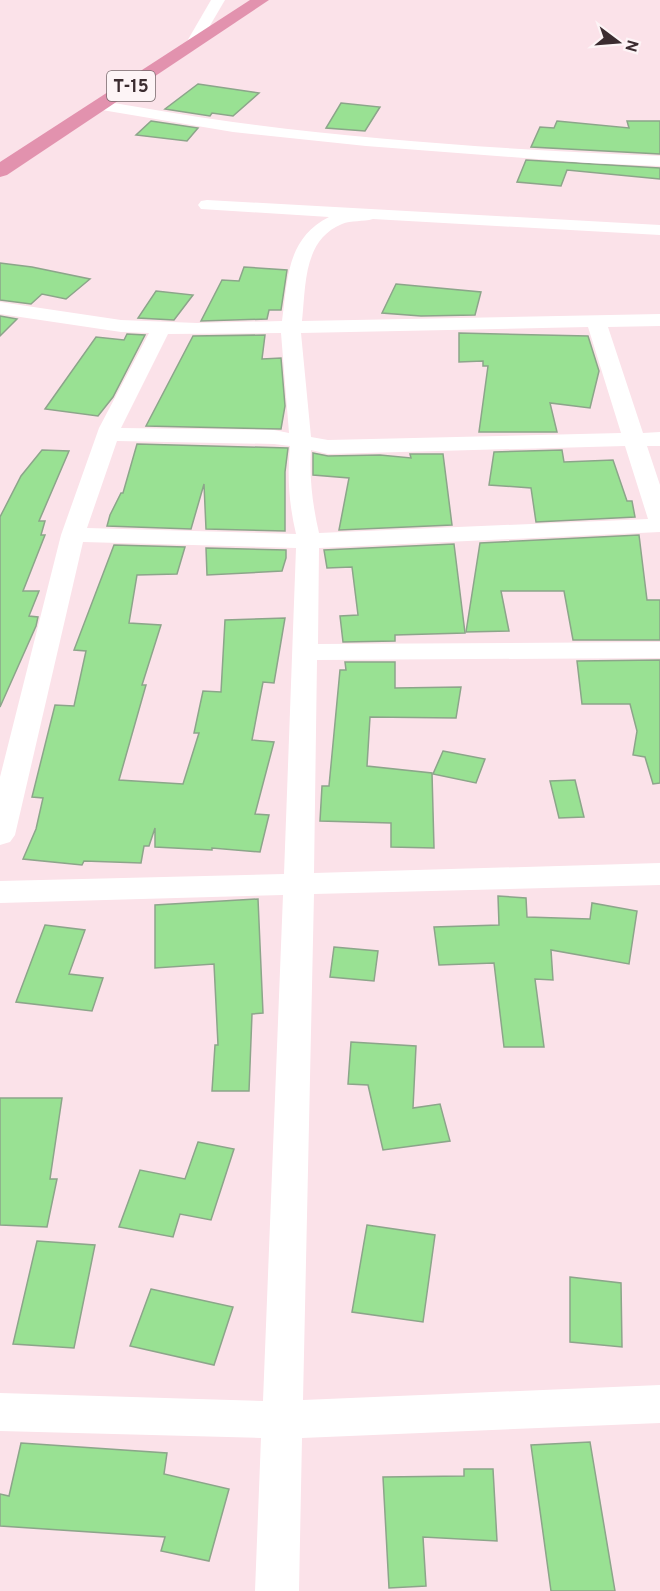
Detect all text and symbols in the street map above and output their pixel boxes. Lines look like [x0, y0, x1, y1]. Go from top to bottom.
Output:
north arrow [588, 12, 648, 72]
text: N [619, 37, 642, 54]
road number: T-15 [107, 71, 155, 101]

